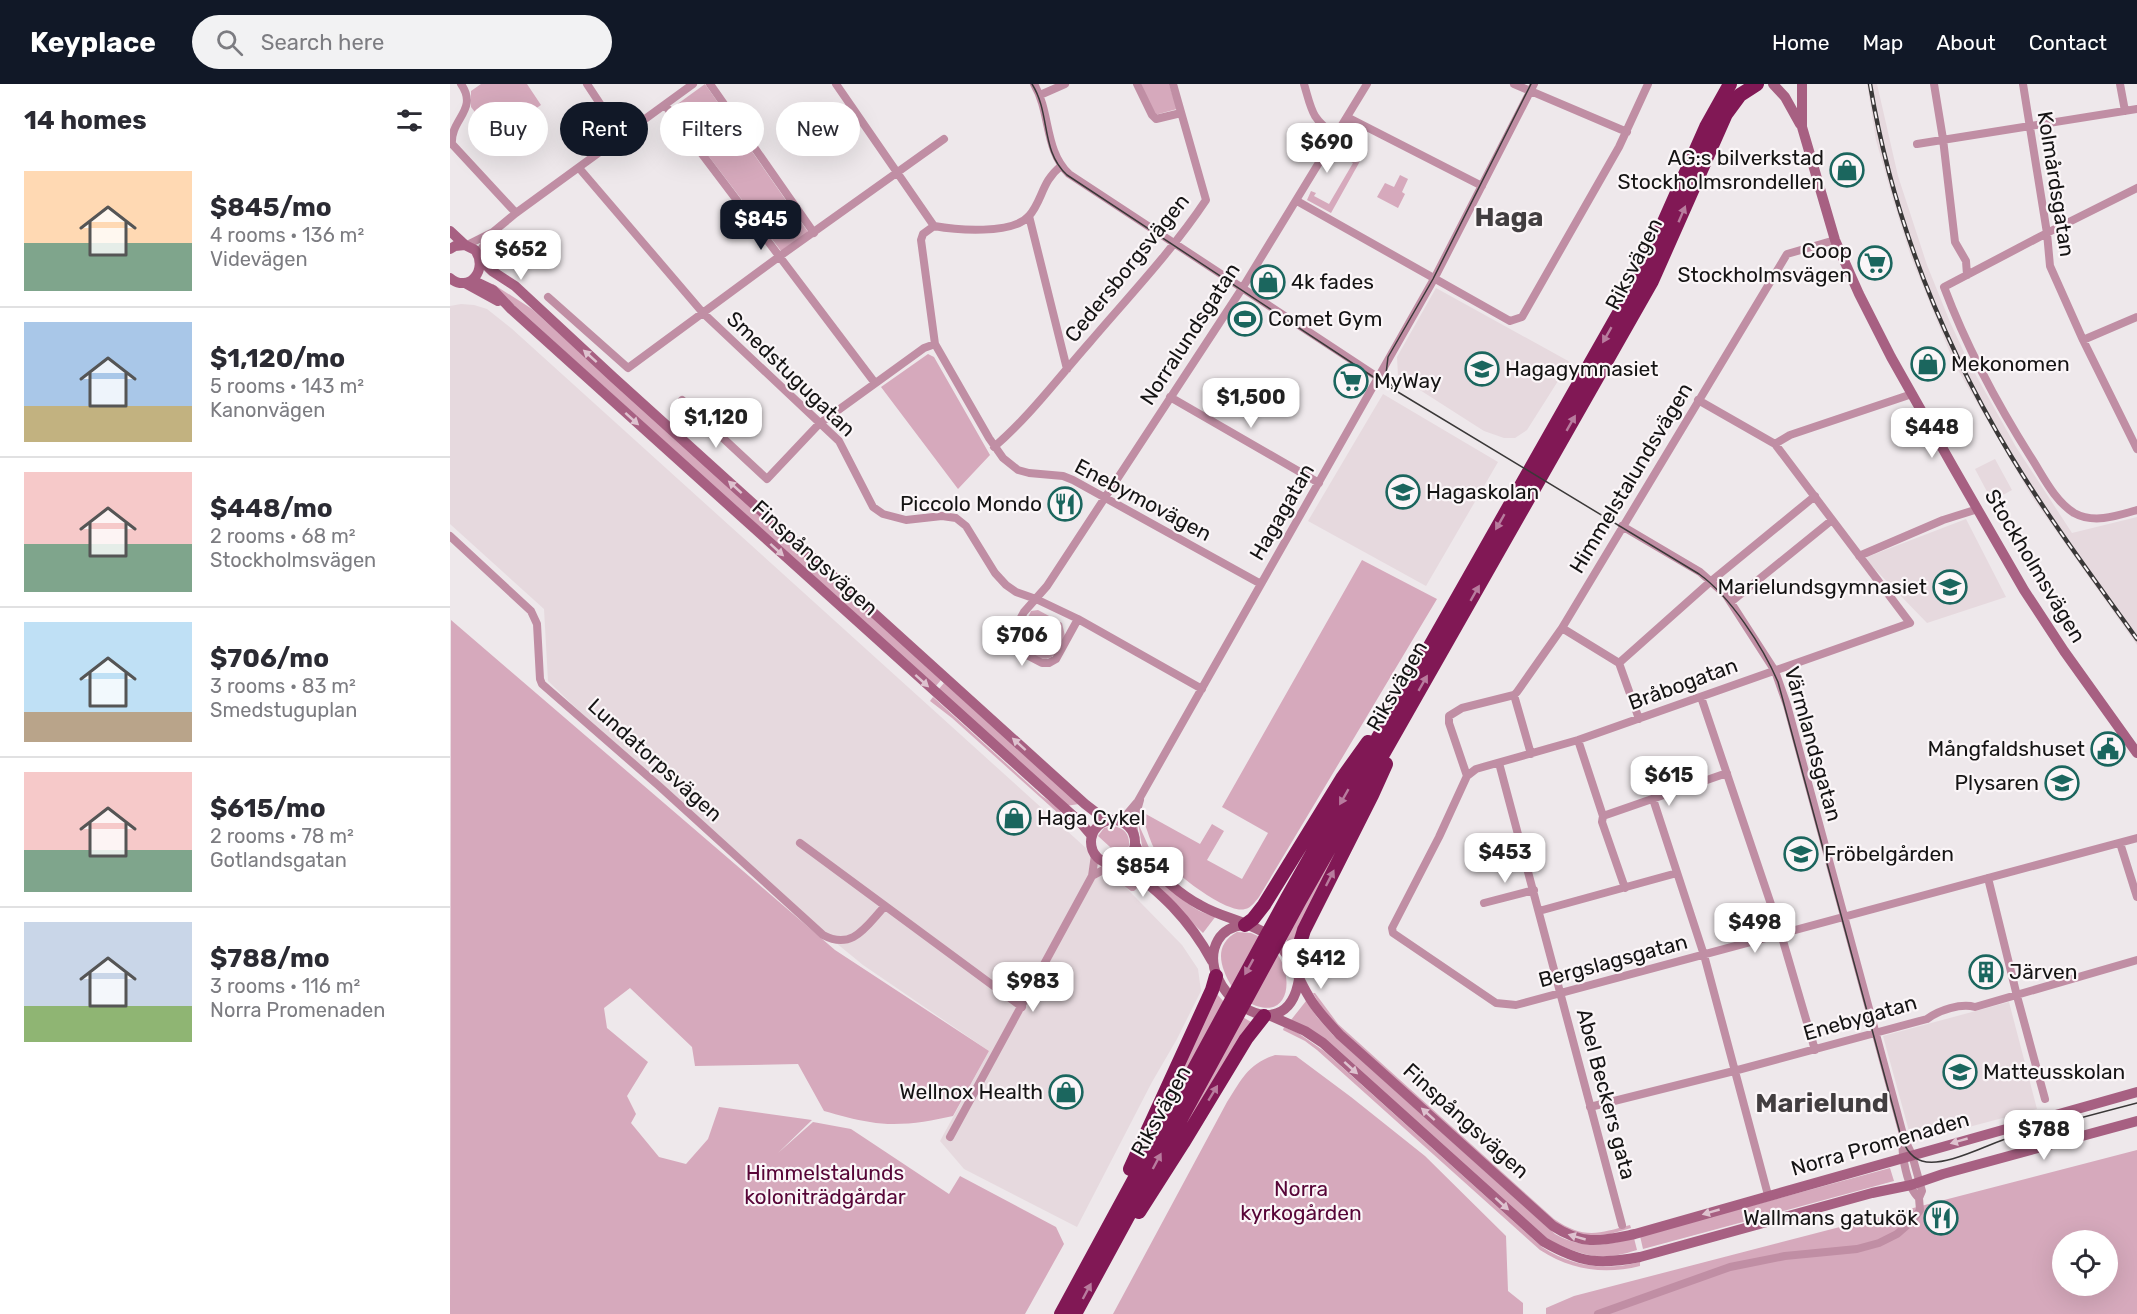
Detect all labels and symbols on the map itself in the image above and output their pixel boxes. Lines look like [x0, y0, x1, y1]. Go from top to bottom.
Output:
street label: Kolmårdsgatan [2033, 109, 2080, 258]
pin: $690 [1291, 123, 1363, 174]
place label: AG:s bilverkstad Stockholmsrondellen [1617, 145, 1824, 194]
shop icon: AG:s bilverkstad Stockholmsrondellen [1829, 152, 1865, 188]
street label: Cedersborgsvägen [1059, 188, 1194, 347]
pin: $845 [725, 200, 797, 251]
district label: Haga [1474, 201, 1544, 233]
one-way arrow [1677, 205, 1687, 223]
street label: Riksvägen [1600, 214, 1667, 314]
pin: $652 [485, 230, 557, 281]
place label: Coop Stockholmsvägen [1677, 238, 1852, 287]
supermarket icon: Coop Stockholmsvägen [1857, 245, 1893, 281]
street label: Norralundsgatan [1134, 258, 1245, 409]
shop icon: 4k fades [1250, 264, 1286, 300]
place label: 4k fades [1291, 269, 1374, 294]
sports icon: Comet Gym [1227, 301, 1263, 337]
street label: Smedstugugatan [722, 306, 861, 441]
place label: Comet Gym [1268, 306, 1382, 331]
one-way arrow [1602, 326, 1612, 343]
shop icon: Mekonomen [1910, 346, 1946, 382]
one-way arrow [583, 350, 598, 363]
school or university icon: Hagagymnasiet [1464, 351, 1500, 387]
place label: Mekonomen [1951, 351, 2070, 376]
place label: Hagagymnasiet [1505, 356, 1659, 381]
supermarket icon: MyWay [1333, 363, 1369, 399]
place label: MyWay [1374, 368, 1442, 393]
pin: $1,500 [1202, 378, 1300, 429]
street label: Himmelstalundsvägen [1564, 378, 1697, 578]
pin: $1,120 [667, 398, 765, 449]
pin: $448 [1896, 408, 1968, 459]
one-way arrow [625, 412, 640, 426]
one-way arrow [1566, 415, 1576, 432]
street label: Enebymovägen [1071, 453, 1216, 546]
street label: Hagagatan [1244, 459, 1319, 564]
school or university icon: Hagaskolan [1385, 474, 1421, 510]
place label: Hagaskolan [1426, 479, 1539, 504]
one-way arrow [728, 481, 743, 494]
street label: Stockholmsvägen [1980, 484, 2091, 647]
restaurant icon: Piccolo Mondo [1047, 486, 1083, 522]
place label: Piccolo Mondo [900, 491, 1042, 516]
street label: Finspångsvägen [747, 495, 883, 621]
one-way arrow [1495, 514, 1505, 531]
one-way arrow [769, 543, 784, 556]
school or university icon: Marielundsgymnasiet [1932, 569, 1968, 605]
place label: Marielundsgymnasiet [1717, 574, 1927, 599]
one-way arrow [1469, 585, 1480, 601]
pin: $706 [986, 616, 1058, 667]
street label: Riksvägen [1361, 636, 1432, 735]
street label: Bråbogatan [1625, 652, 1741, 715]
street label: Värmlandsgatan [1779, 664, 1848, 824]
one-way arrow [914, 674, 929, 688]
one-way arrow [1418, 675, 1429, 691]
street label: Lundatorpsvägen [583, 693, 728, 826]
public building icon: Mångfaldshuset [2090, 731, 2126, 767]
place label: Mångfaldshuset [1928, 736, 2085, 761]
one-way arrow [1012, 737, 1027, 751]
pin: $615 [1633, 756, 1705, 807]
school or university icon: Plysaren [2044, 765, 2080, 801]
place label: Plysaren [1955, 770, 2039, 795]
one-way arrow [1339, 789, 1350, 805]
shop icon: Haga Cykel [996, 800, 1032, 836]
place label: Haga Cykel [1037, 805, 1146, 830]
pin: $453 [1469, 833, 1541, 884]
school or university icon: Fröbelgården [1783, 836, 1819, 872]
place label: Fröbelgården [1824, 841, 1954, 866]
pin: $854 [1107, 847, 1179, 898]
one-way arrow [1325, 869, 1334, 886]
pin: $498 [1719, 903, 1791, 954]
street label: Bergslagsgatan [1536, 929, 1690, 992]
pin: $412 [1285, 939, 1357, 990]
building icon: Järven [1968, 954, 2004, 990]
one-way arrow [1244, 959, 1254, 976]
place label: Järven [2009, 959, 2078, 984]
pin: $983 [997, 962, 1069, 1013]
street label: Enebygatan [1800, 989, 1920, 1046]
street label: Abel Beckers gata [1572, 1006, 1641, 1182]
school or university icon: Matteusskolan [1942, 1054, 1978, 1090]
street label: Finspångsvägen [1398, 1058, 1534, 1184]
place label: Matteusskolan [1983, 1059, 2125, 1084]
street label: Riksvägen [1125, 1061, 1196, 1160]
one-way arrow [1343, 1061, 1358, 1075]
shop icon: Wellnox Health [1048, 1074, 1084, 1110]
place label: Wellnox Health [899, 1079, 1043, 1104]
one-way arrow [1208, 1085, 1219, 1101]
district label: Marielund [1755, 1087, 1889, 1119]
street label: Norra Promenaden [1788, 1106, 1972, 1181]
one-way arrow [1421, 1108, 1436, 1121]
pin: $788 [2008, 1110, 2080, 1161]
one-way arrow [1950, 1137, 1968, 1146]
one-way arrow [1152, 1152, 1162, 1169]
park label: Himmelstalunds koloniträdgårdar [744, 1160, 906, 1209]
park label: Norra kyrkogården [1240, 1176, 1362, 1225]
one-way arrow [1494, 1197, 1509, 1210]
restaurant icon: Wallmans gatukök [1923, 1200, 1959, 1236]
place label: Wallmans gatukök [1743, 1205, 1918, 1230]
one-way arrow [1702, 1207, 1720, 1217]
one-way arrow [1568, 1232, 1586, 1242]
one-way arrow [1082, 1282, 1092, 1299]

